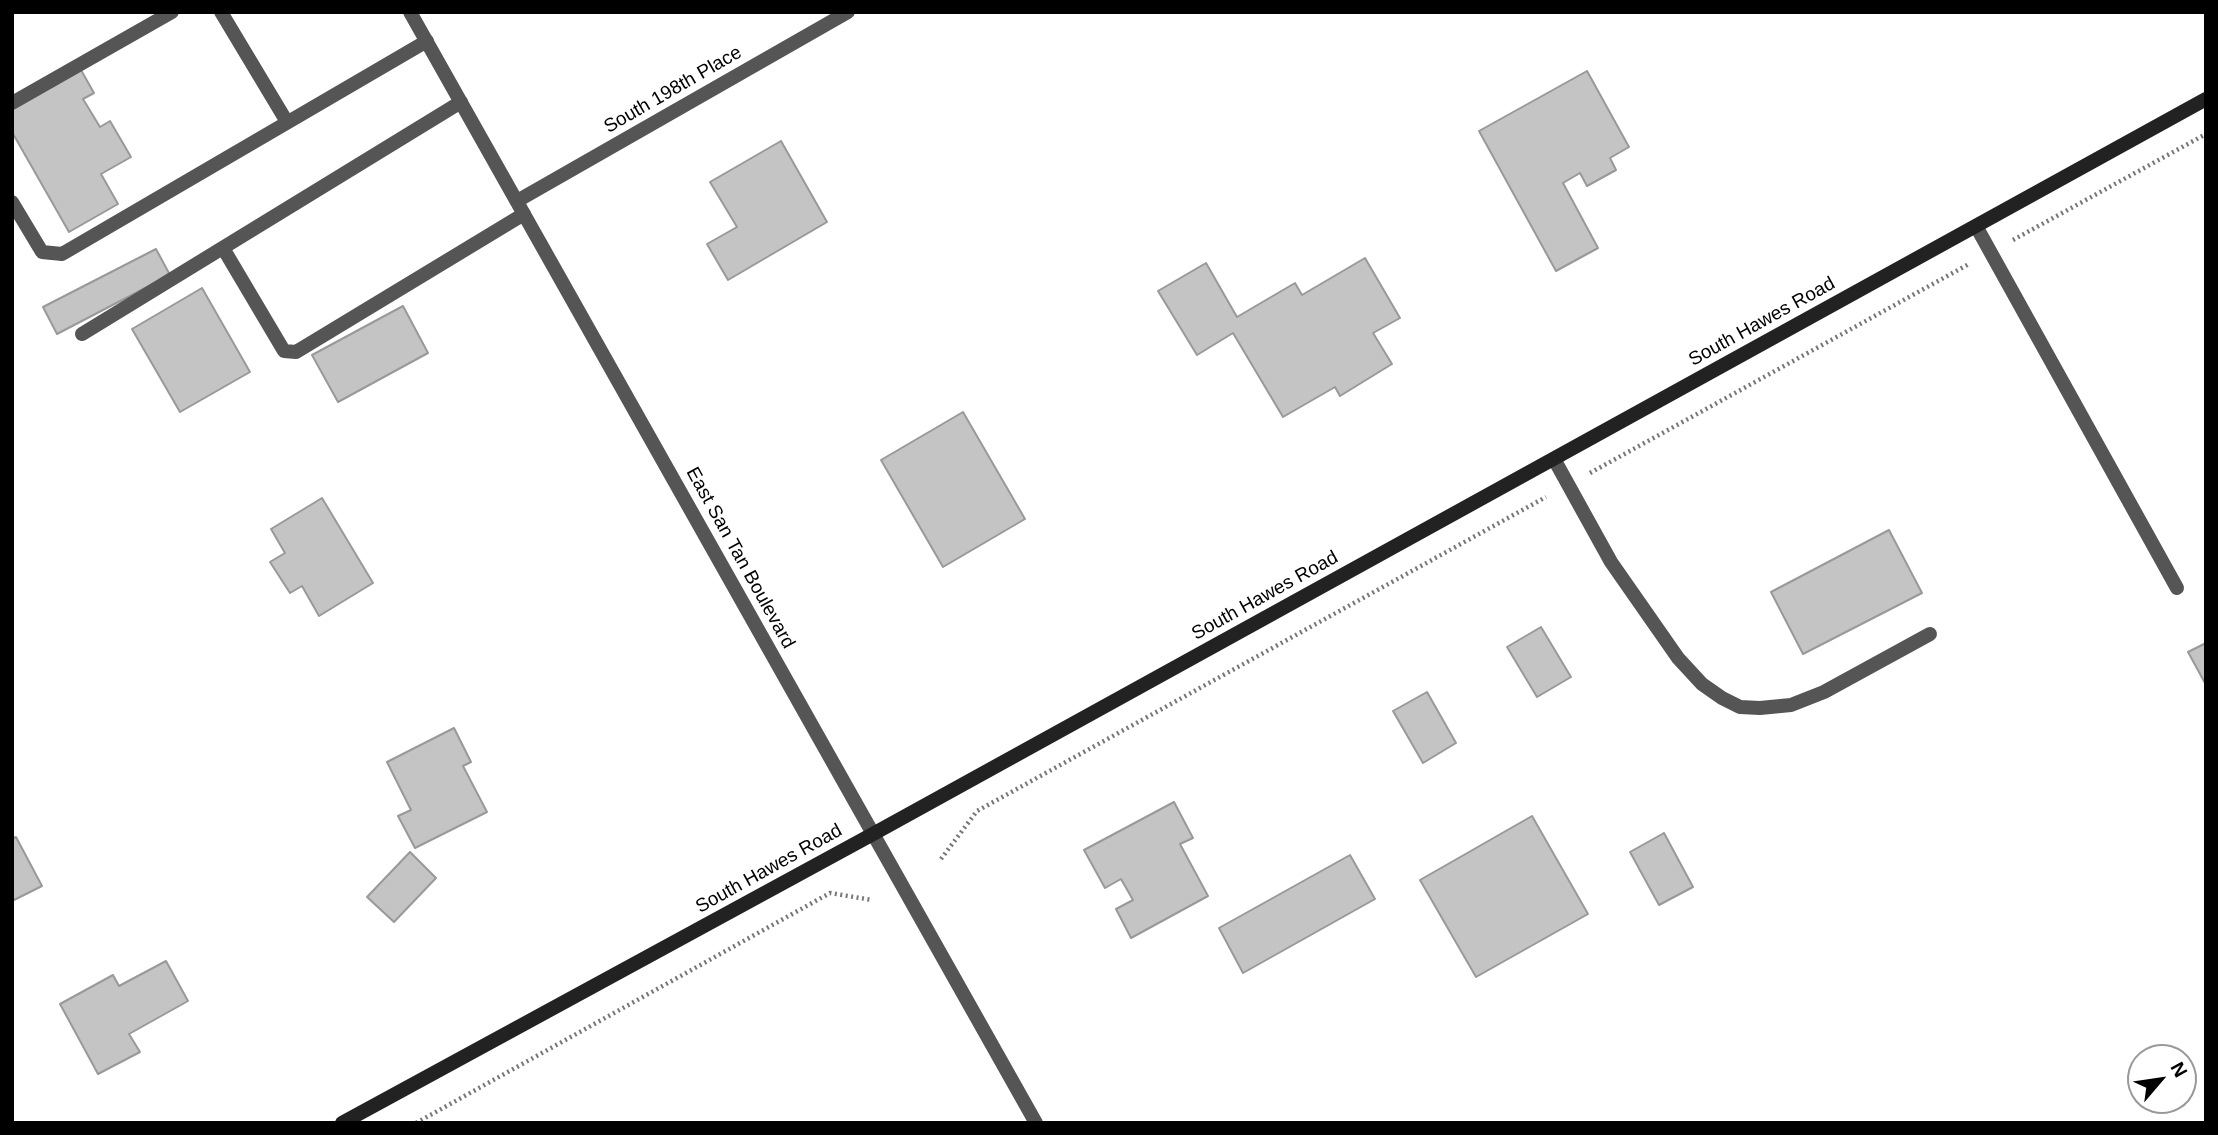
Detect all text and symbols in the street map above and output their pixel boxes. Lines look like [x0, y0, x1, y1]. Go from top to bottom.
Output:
street label: South 198th Place [600, 41, 746, 139]
street label: South Hawes Road [1685, 272, 1839, 372]
street label: East San Tan Boulevard [681, 463, 799, 653]
street label: South Hawes Road [1188, 546, 1342, 646]
street label: South Hawes Road [692, 819, 846, 919]
north arrow [2127, 1044, 2197, 1114]
text: N [2167, 1058, 2192, 1081]

